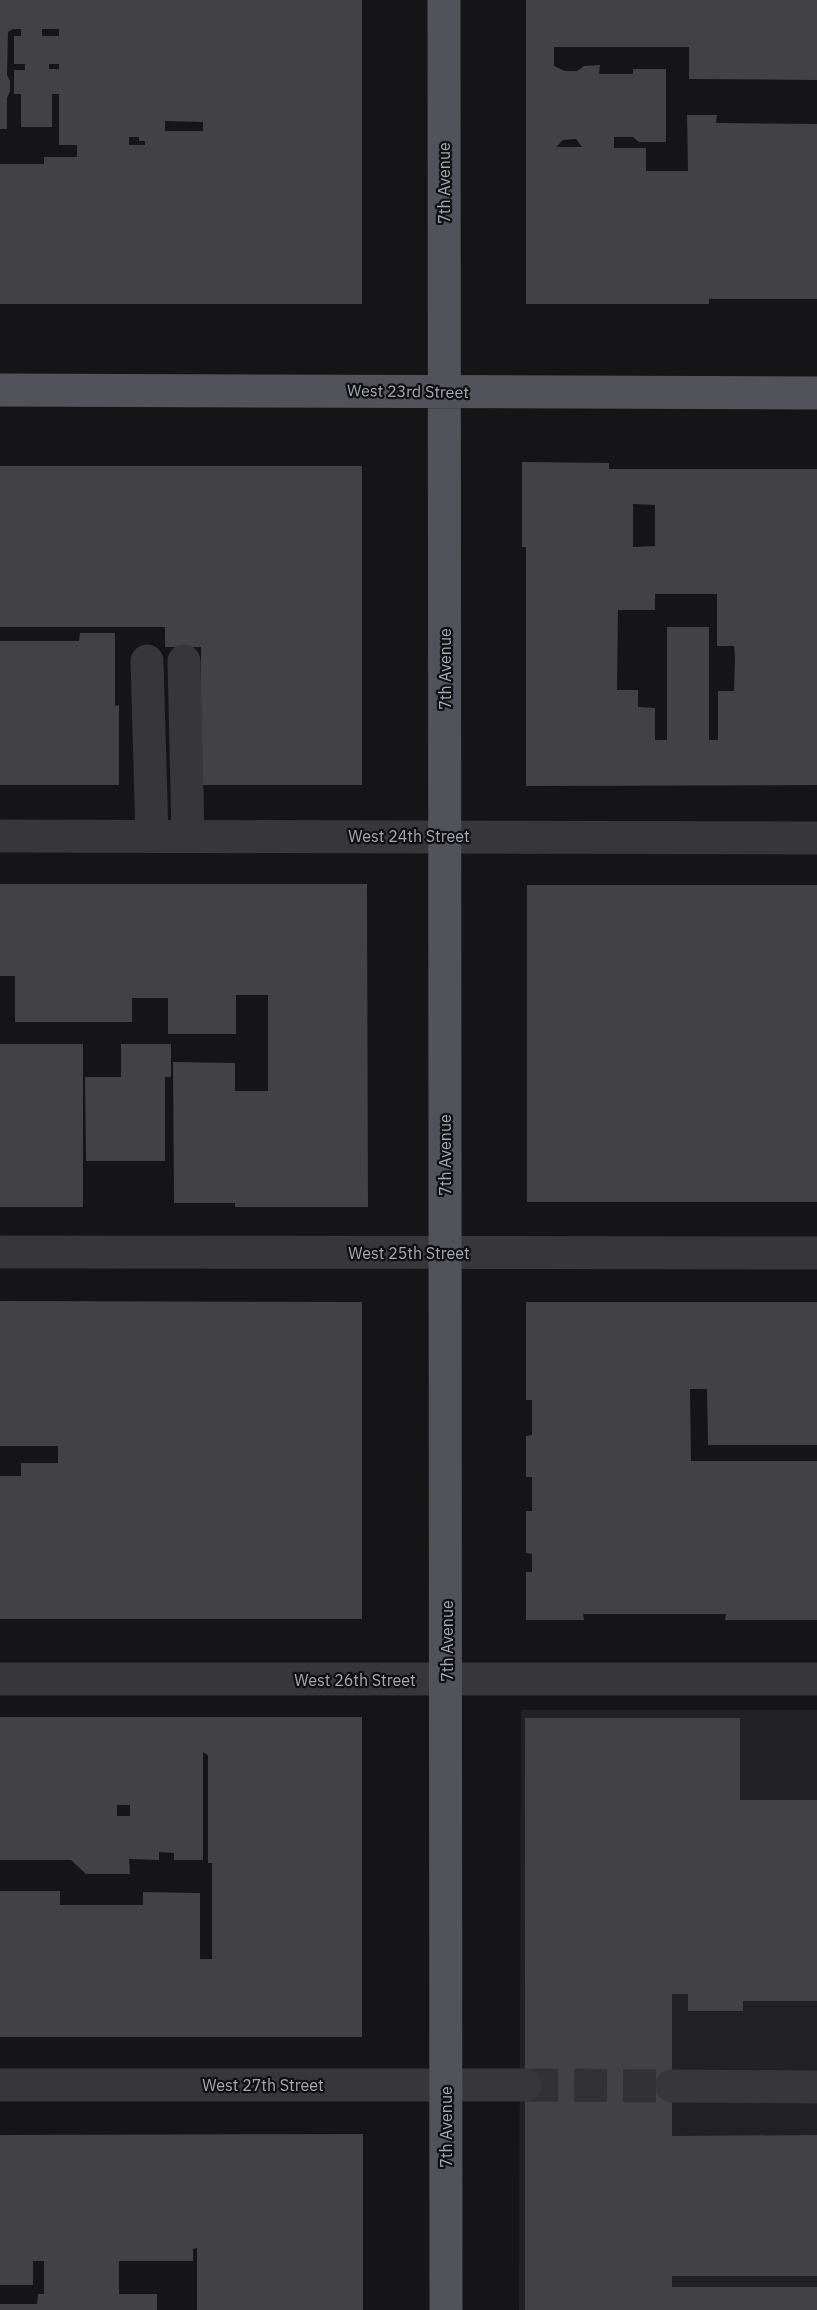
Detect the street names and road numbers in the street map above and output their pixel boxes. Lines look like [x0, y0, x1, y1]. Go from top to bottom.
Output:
street label: 7th Avenue [434, 142, 454, 224]
street label: West 23rd Street [347, 380, 469, 402]
street label: 7th Avenue [435, 628, 455, 710]
street label: West 24th Street [348, 826, 470, 846]
street label: 7th Avenue [435, 1114, 455, 1196]
street label: West 25th Street [348, 1243, 470, 1263]
street label: 7th Avenue [437, 1600, 457, 1682]
street label: West 26th Street [294, 1670, 416, 1690]
street label: West 27th Street [202, 2075, 324, 2095]
street label: 7th Avenue [436, 2086, 456, 2168]

